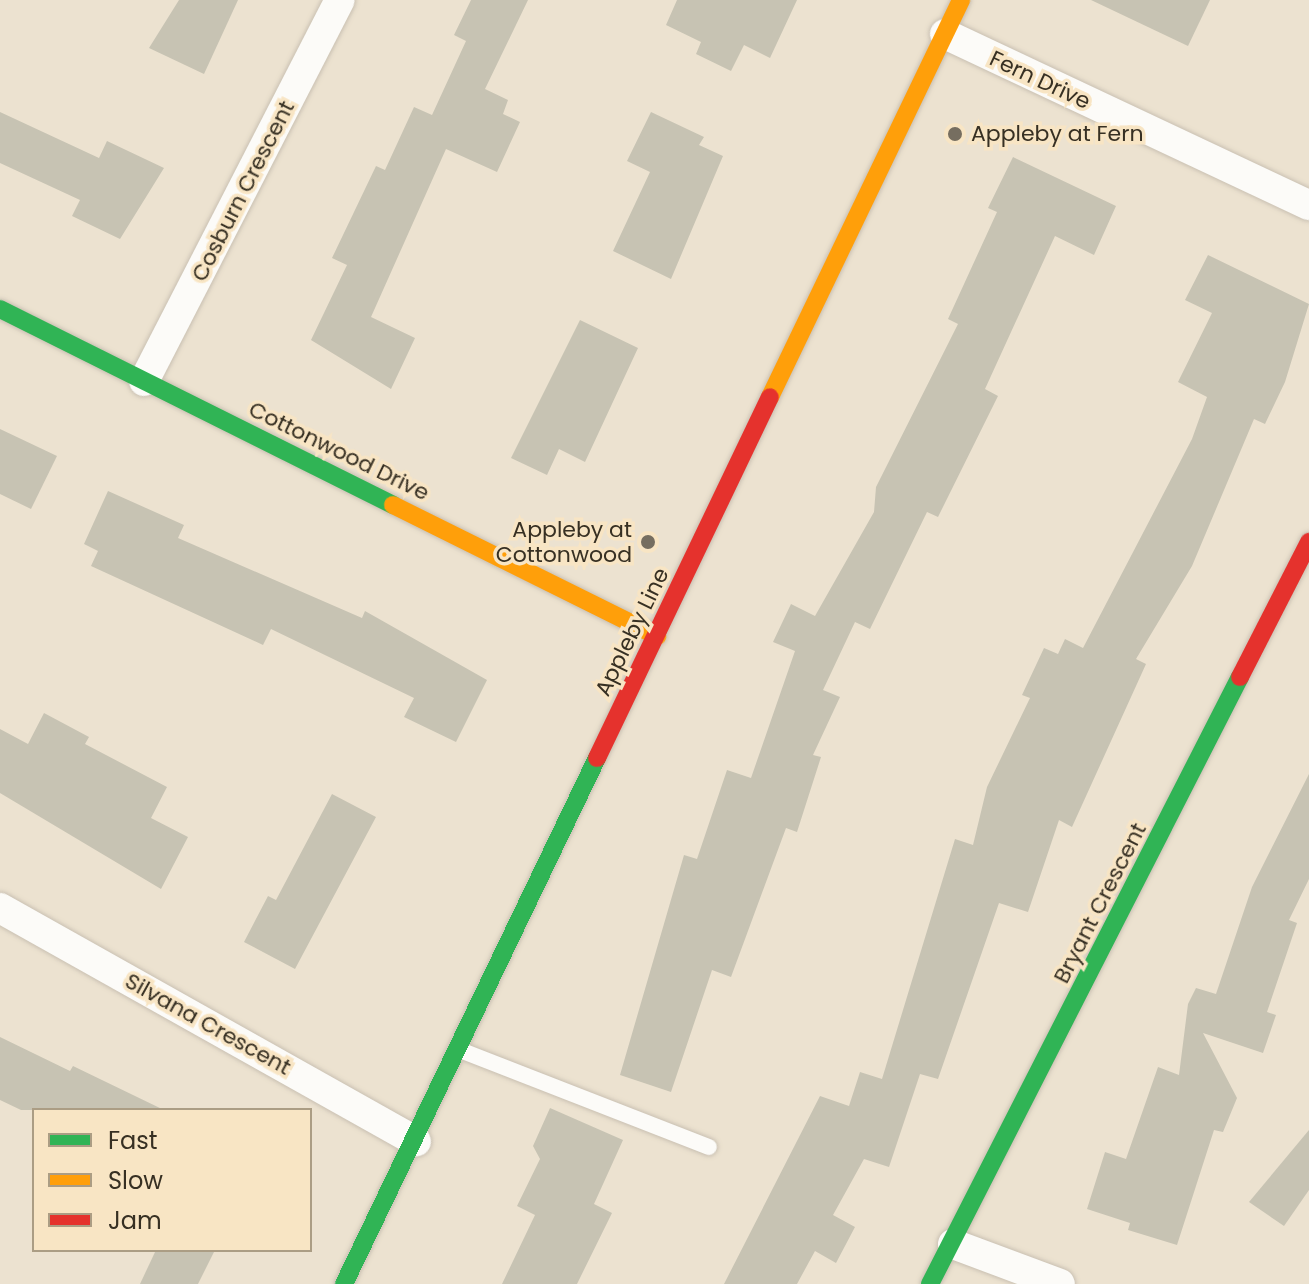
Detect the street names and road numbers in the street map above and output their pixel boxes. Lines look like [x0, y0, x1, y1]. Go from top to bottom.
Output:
street label: Fern Drive [985, 45, 1095, 115]
street label: Cosburn Crescent [186, 96, 300, 286]
street label: Cottonwood Drive [245, 396, 433, 506]
street label: Appleby Line [590, 564, 674, 700]
street label: Bryant Crescent [1048, 818, 1152, 988]
street label: Silvana Crescent [121, 968, 295, 1080]

